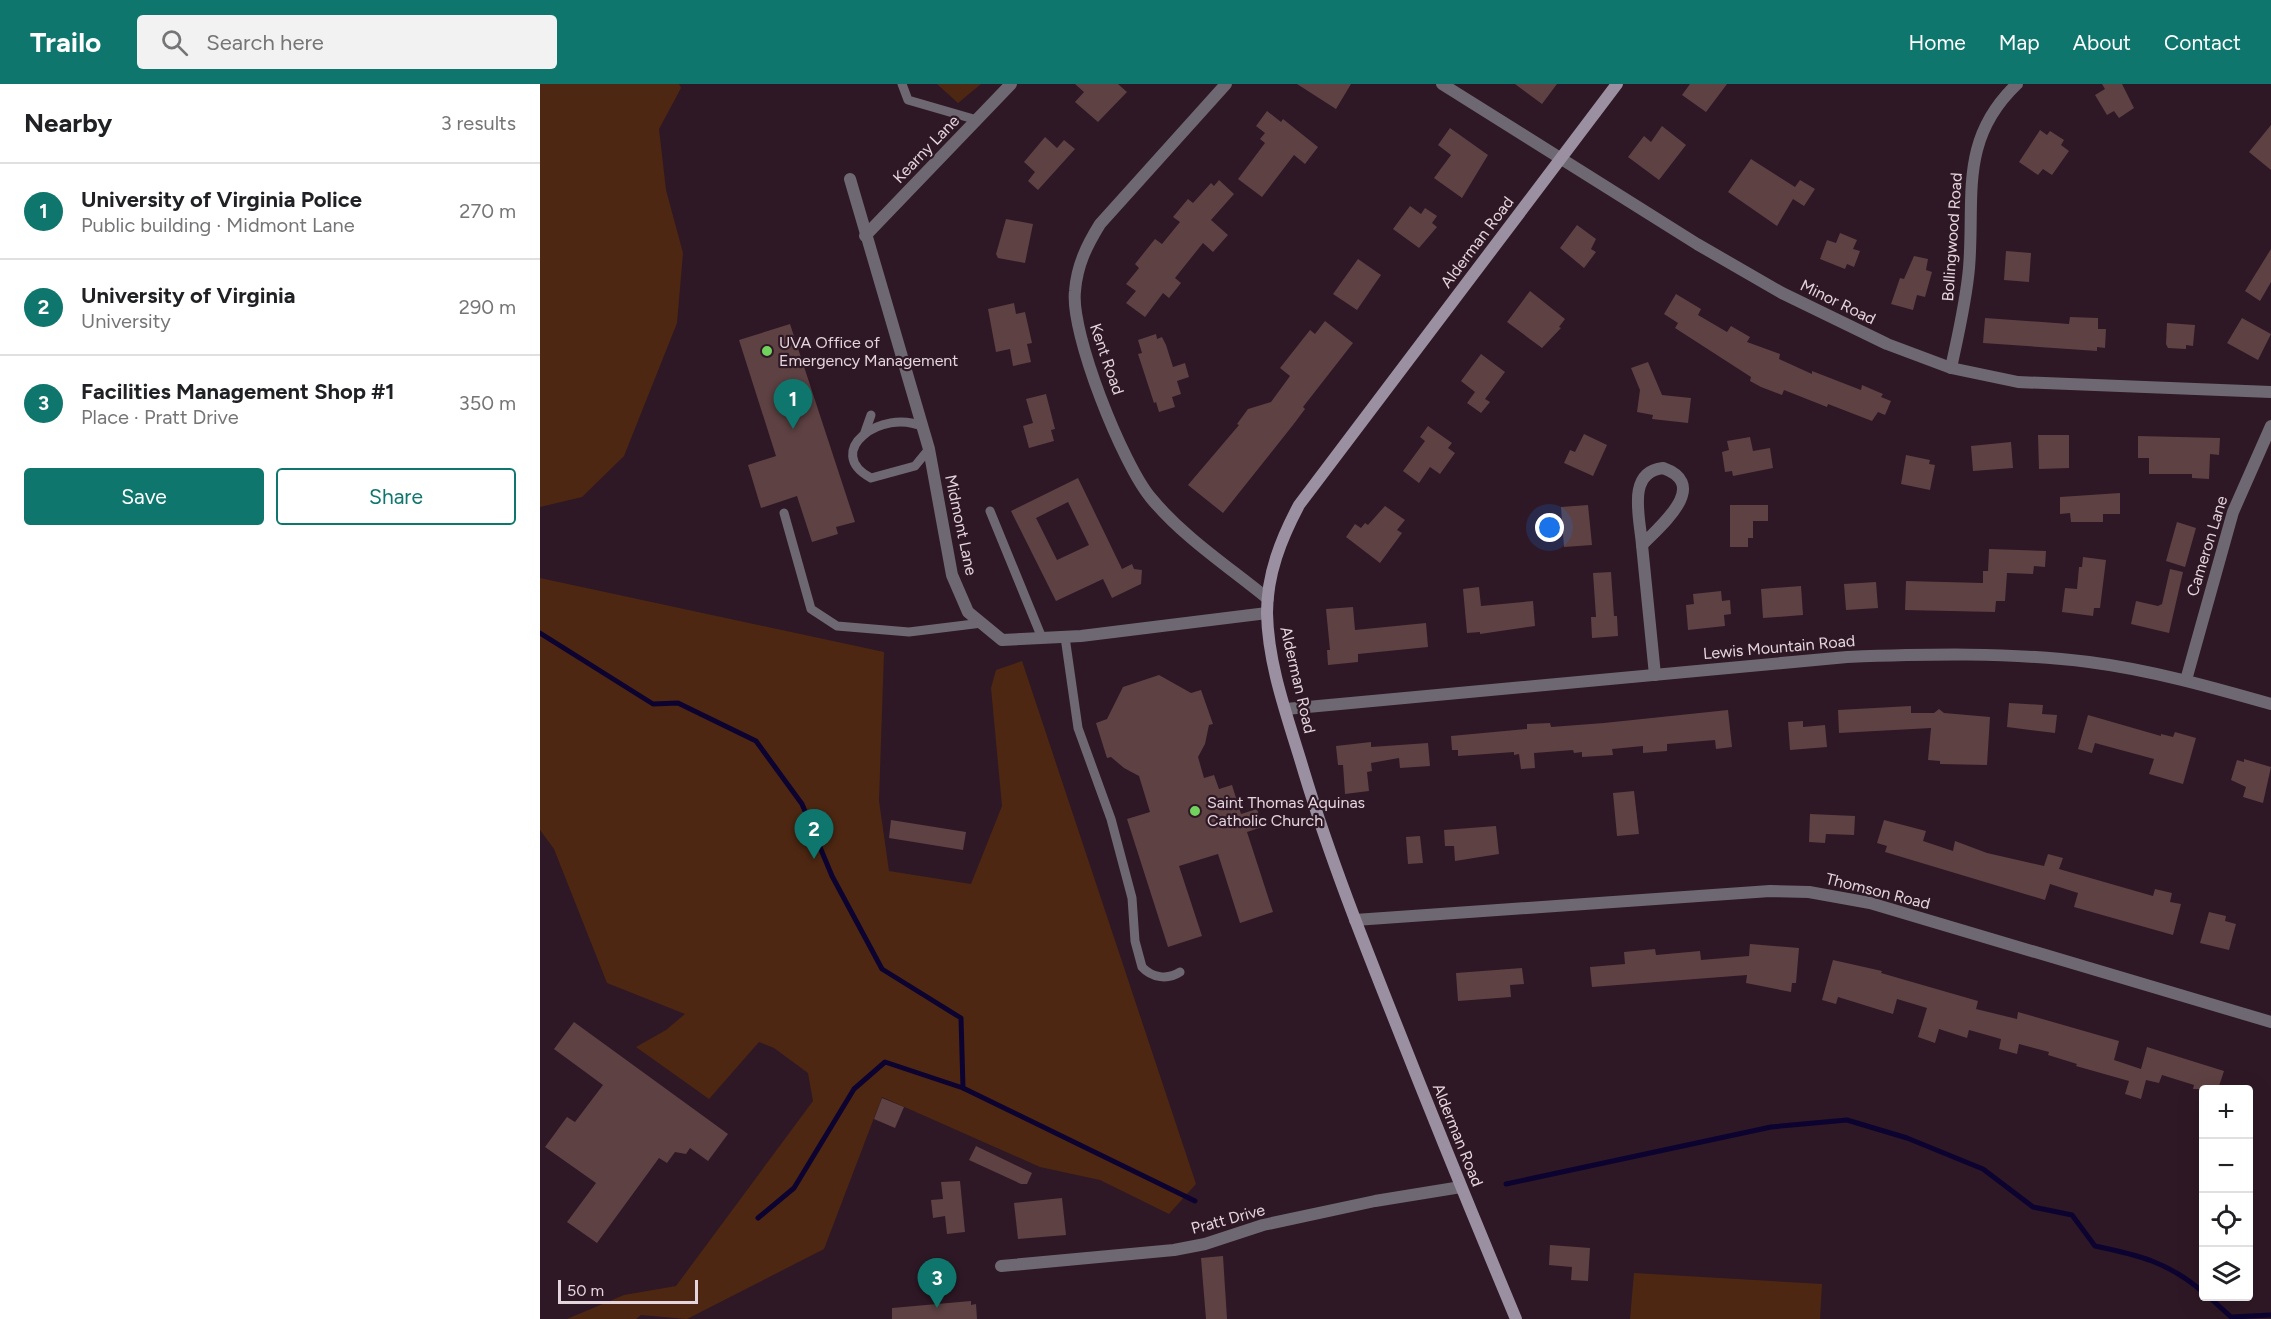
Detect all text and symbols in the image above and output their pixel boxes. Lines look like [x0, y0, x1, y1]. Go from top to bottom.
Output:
search box [137, 15, 557, 69]
text: Trailo [30, 25, 101, 59]
icon: search [158, 26, 191, 59]
text: Search here [206, 29, 324, 56]
text: Home [1909, 30, 1966, 55]
text: Map [1999, 30, 2040, 55]
text: About [2073, 30, 2131, 55]
text: Contact [2164, 30, 2241, 55]
text: Nearby [24, 107, 112, 139]
text: 3 results [441, 111, 516, 135]
street label: Kearny Lane [889, 111, 963, 187]
street label: Bollingwood Road [1938, 172, 1966, 302]
text: University of Virginia Police [81, 186, 362, 213]
street label: Alderman Road [1437, 193, 1517, 291]
text: 1 [39, 199, 48, 223]
text: 270 m [459, 199, 516, 223]
text: Public building · Midmont Lane [81, 213, 355, 237]
street label: Minor Road [1797, 276, 1879, 328]
text: University of Virginia [81, 282, 296, 309]
text: 2 [38, 295, 49, 319]
text: 290 m [459, 295, 516, 319]
text: University [81, 309, 171, 333]
street label: Kent Road [1086, 321, 1128, 397]
place label: UVA Office of Emergency Management [779, 333, 958, 370]
marker: UVA Office of Emergency Management [760, 344, 774, 358]
text: Facilities Management Shop #1 [81, 378, 394, 405]
pin: 1 [774, 380, 812, 429]
text: 3 [38, 391, 49, 415]
text: 350 m [459, 391, 516, 415]
text: Place · Pratt Drive [81, 405, 239, 429]
button: Save [24, 468, 264, 525]
button: Share [276, 468, 516, 525]
street label: Midmont Lane [941, 473, 981, 577]
street label: Cameron Lane [2183, 493, 2231, 598]
your location [1535, 513, 1564, 542]
street label: Alderman Road [1276, 625, 1320, 735]
street label: Lewis Mountain Road [1702, 631, 1856, 663]
place label: Saint Thomas Aquinas Catholic Church [1207, 793, 1365, 830]
marker: Saint Thomas Aquinas Catholic Church [1188, 804, 1202, 818]
pin: 2 [794, 810, 834, 859]
street label: Thomson Road [1824, 869, 1932, 913]
street label: Alderman Road [1429, 1081, 1487, 1189]
map controls [2199, 1085, 2253, 1301]
button: + [2199, 1085, 2253, 1139]
button: − [2199, 1139, 2253, 1193]
button: locate [2199, 1193, 2253, 1247]
street label: Pratt Drive [1189, 1200, 1267, 1238]
button: layers [2199, 1247, 2253, 1301]
pin: 3 [918, 1258, 956, 1308]
scale bar [558, 1277, 698, 1304]
text: 50 m [567, 1281, 604, 1300]

